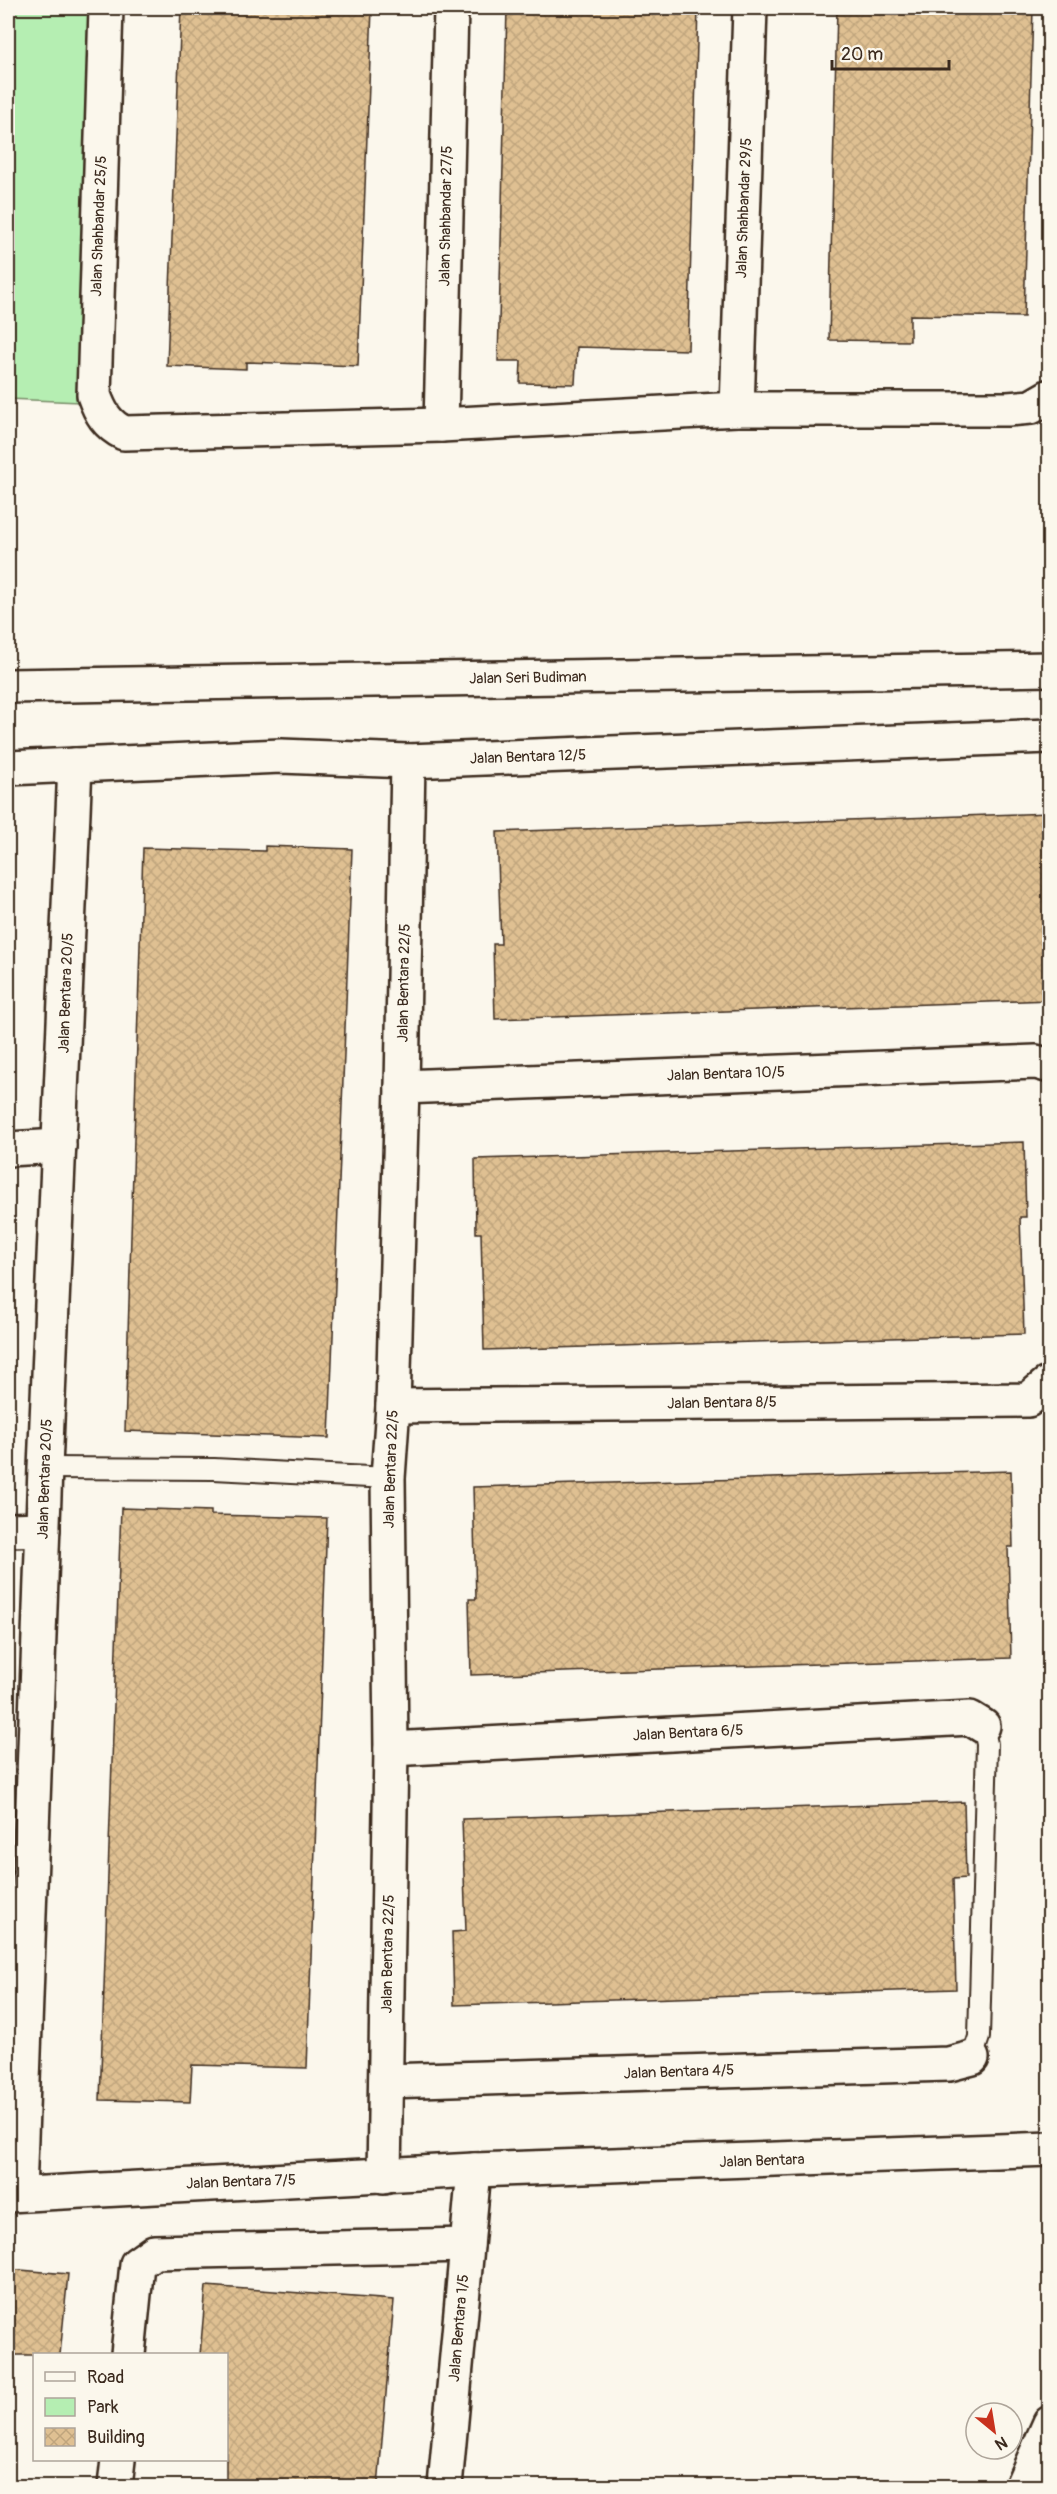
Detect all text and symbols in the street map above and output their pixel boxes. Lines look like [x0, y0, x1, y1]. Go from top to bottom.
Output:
scale bar [832, 33, 949, 71]
text: 20 m [841, 43, 883, 66]
street label: Jalan Shahbandar 29/5 [732, 137, 756, 279]
street label: Jalan Shahbandar 27/5 [435, 145, 457, 287]
street label: Jalan Shahbandar 25/5 [87, 155, 111, 297]
street label: Jalan Seri Budiman [469, 667, 587, 689]
street label: Jalan Bentara 12/5 [470, 745, 586, 769]
street label: Jalan Bentara 22/5 [393, 923, 415, 1043]
street label: Jalan Bentara 20/5 [54, 932, 78, 1054]
street label: Jalan Bentara 10/5 [667, 1062, 785, 1086]
street label: Jalan Bentara 8/5 [667, 1393, 777, 1413]
street label: Jalan Bentara 22/5 [379, 1409, 403, 1529]
street label: Jalan Bentara 20/5 [33, 1418, 57, 1540]
street label: Jalan Bentara 6/5 [632, 1721, 744, 1745]
street label: Jalan Bentara 22/5 [377, 1894, 399, 2014]
street label: Jalan Bentara 4/5 [623, 2061, 735, 2083]
street label: Jalan Bentara [719, 2150, 805, 2172]
street label: Jalan Bentara 7/5 [186, 2171, 296, 2193]
street label: Jalan Bentara 1/5 [445, 2273, 473, 2383]
legend [33, 2353, 228, 2461]
text: Road [87, 2366, 124, 2389]
text: Park [87, 2396, 119, 2419]
north arrow [964, 2401, 1024, 2461]
text: Building [87, 2426, 145, 2449]
text: N [991, 2432, 1011, 2455]

